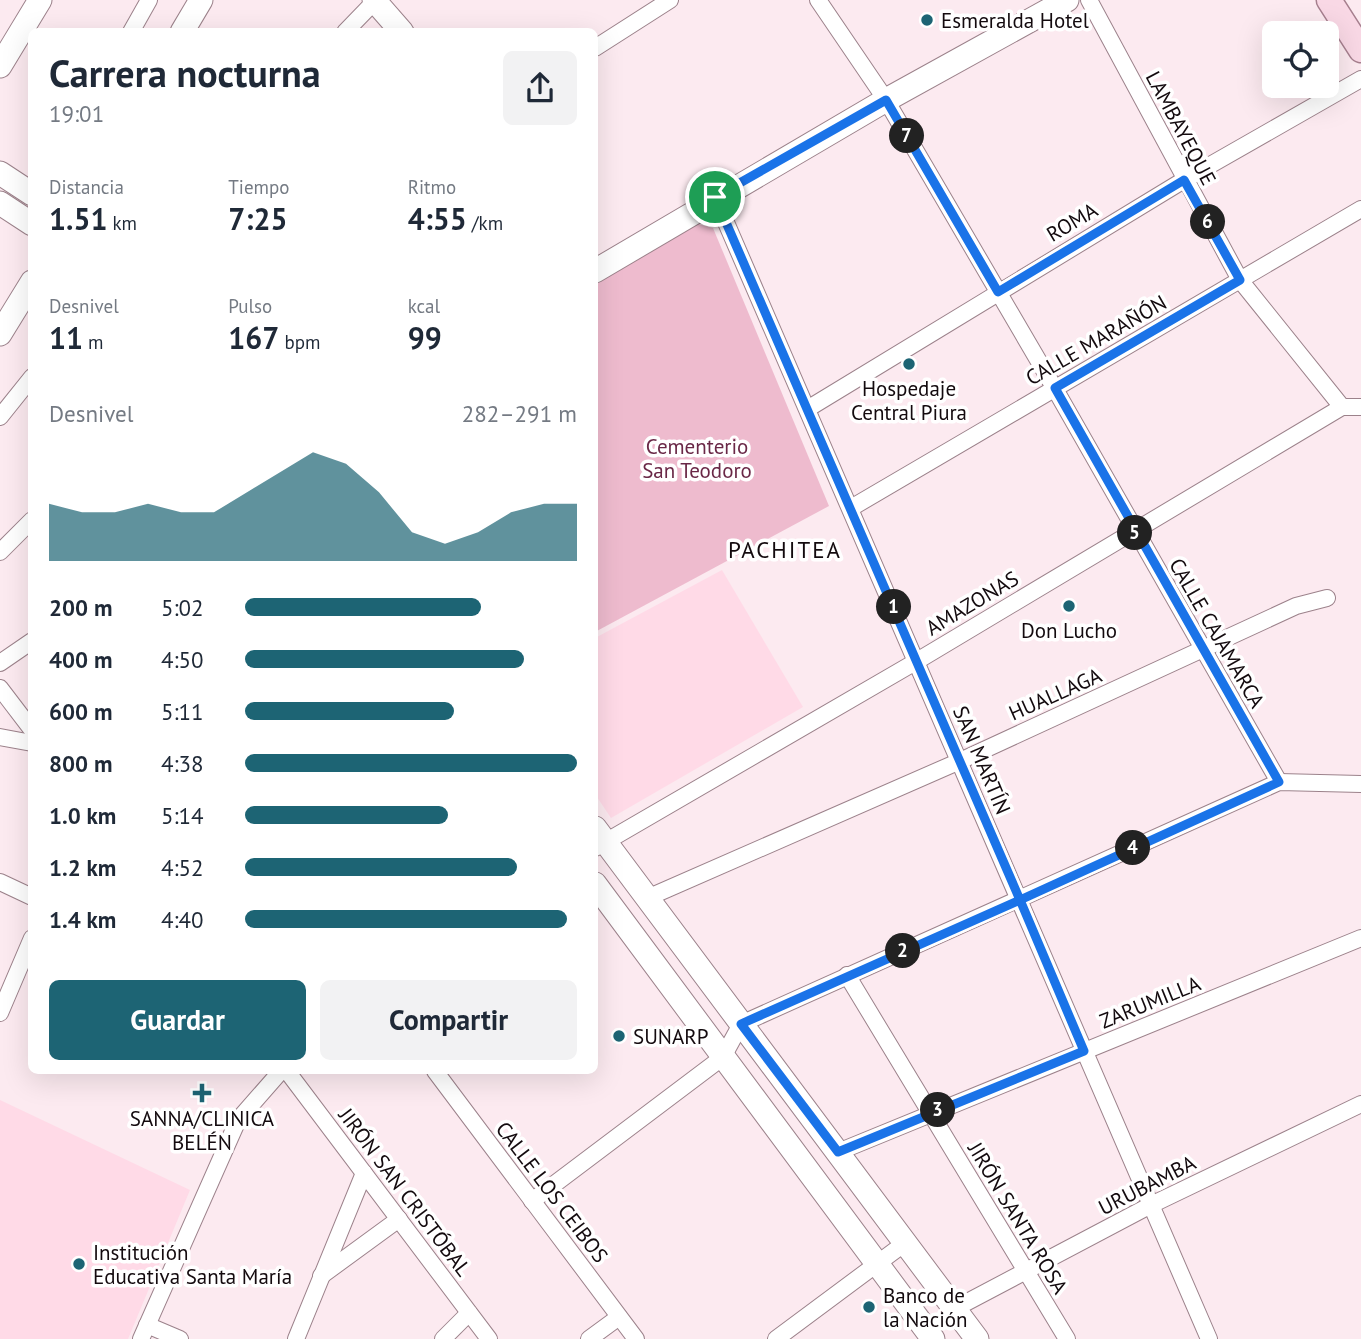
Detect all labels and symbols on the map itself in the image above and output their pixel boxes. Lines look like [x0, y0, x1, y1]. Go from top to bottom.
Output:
place label: Esmeralda Hotel [941, 7, 1089, 34]
marker: Esmeralda Hotel [919, 12, 935, 28]
street label: LAMBAYEQUE [1140, 66, 1222, 190]
pin: 7 [890, 118, 925, 154]
pin [685, 167, 745, 227]
street label: ROMA [1042, 196, 1103, 248]
pin: 6 [1190, 204, 1226, 240]
street label: CALLE MARAÑÓN [1021, 289, 1171, 391]
marker: Hospedaje Central Piura [901, 356, 917, 372]
place label: Hospedaje Central Piura [851, 375, 967, 426]
park label: Cementerio San Teodoro [642, 433, 752, 484]
pin: 5 [1118, 516, 1152, 550]
district label: PACHITEA [728, 535, 842, 564]
street label: CALLE CAJAMARCA [1163, 553, 1271, 713]
street label: AMAZONAS [921, 565, 1023, 641]
pin: 1 [876, 590, 912, 624]
marker: Don Lucho [1061, 598, 1077, 614]
place label: Don Lucho [1021, 617, 1117, 644]
street label: HUALLAGA [1004, 661, 1106, 726]
street label: SAN MARTÍN [947, 702, 1017, 818]
pin: 4 [1116, 830, 1150, 866]
pin: 2 [886, 934, 920, 968]
street label: ZARUMILLA [1096, 969, 1205, 1034]
place label: SUNARP [633, 1023, 709, 1050]
marker: SUNARP [611, 1028, 627, 1044]
marker: SANNA/CLINICA BELÉN [192, 1083, 212, 1103]
pin: 3 [920, 1092, 956, 1128]
street label: JIRÓN SAN CRISTÓBAL [332, 1102, 477, 1281]
place label: SANNA/CLINICA BELÉN [130, 1105, 275, 1156]
street label: CALLE LOS CEIBOS [490, 1116, 614, 1268]
street label: JIRÓN SANTA ROSA [962, 1136, 1074, 1299]
street label: URUBAMBA [1094, 1149, 1201, 1221]
place label: Institución Educativa Santa María [93, 1239, 292, 1290]
marker: Institución Educativa Santa María [71, 1256, 87, 1272]
place label: Banco de la Nación [883, 1282, 968, 1333]
marker: Banco de la Nación [861, 1299, 877, 1315]

